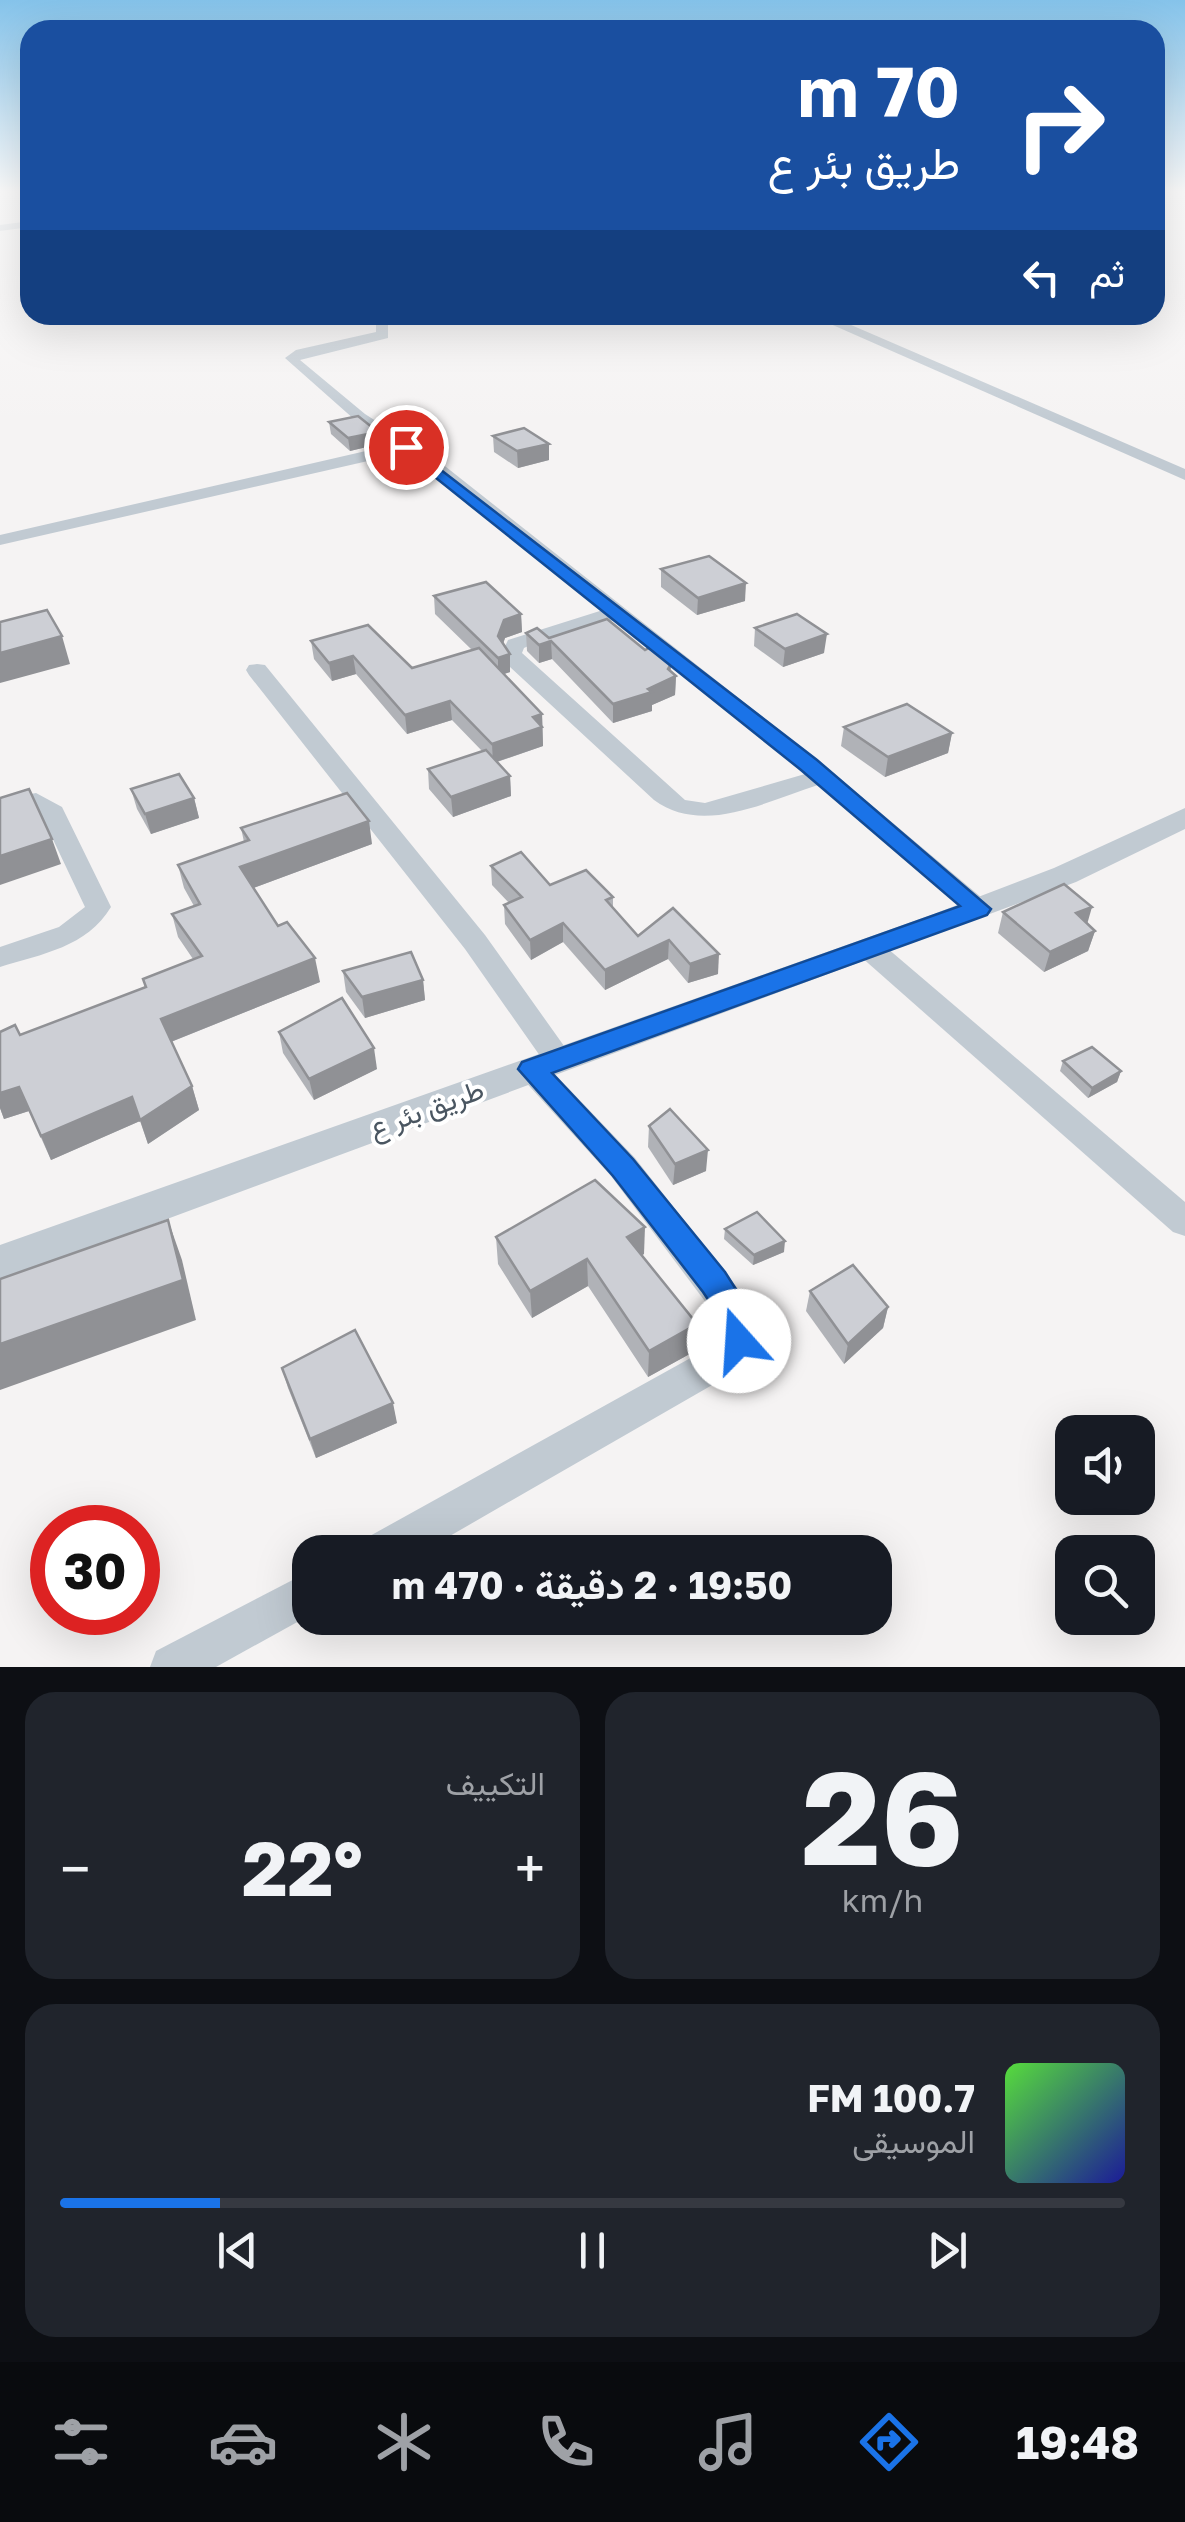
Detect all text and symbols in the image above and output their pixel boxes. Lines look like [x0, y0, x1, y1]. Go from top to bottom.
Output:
text: 70 m [798, 48, 960, 132]
icon: right [995, 60, 1125, 190]
text: طريق بئر ع [767, 135, 960, 189]
icon: left [1014, 250, 1069, 305]
text: ثم [1089, 250, 1125, 295]
pin [364, 405, 449, 490]
icon: arrive [379, 420, 434, 475]
street label: طريق بئر ع [364, 1072, 489, 1147]
position arrow [687, 1289, 791, 1393]
map controls [1055, 1415, 1155, 1635]
button: sound [1055, 1415, 1155, 1515]
speed limit sign: 30 [30, 1505, 160, 1635]
button: search [1055, 1535, 1155, 1635]
text: 19:50 · 2 دقيقة · 470 m [392, 1562, 792, 1607]
text: 26 [802, 1738, 963, 1894]
text: التكييف [446, 1764, 545, 1802]
text: 22° [242, 1822, 363, 1913]
text: − [60, 1835, 90, 1901]
text: + [515, 1835, 545, 1901]
text: km/h [842, 1881, 923, 1919]
text: 100.7 FM [807, 2075, 975, 2120]
text: الموسيقى [852, 2122, 975, 2160]
icon: previous [210, 2223, 265, 2278]
icon: pause [565, 2223, 620, 2278]
icon: next [920, 2223, 975, 2278]
icon: filters [46, 2407, 116, 2477]
icon: car [208, 2407, 278, 2477]
icon: climate [369, 2407, 439, 2477]
icon: phone [531, 2407, 601, 2477]
icon: music [693, 2407, 763, 2477]
icon: directions [854, 2407, 924, 2477]
text: 19:48 [1016, 2415, 1139, 2469]

